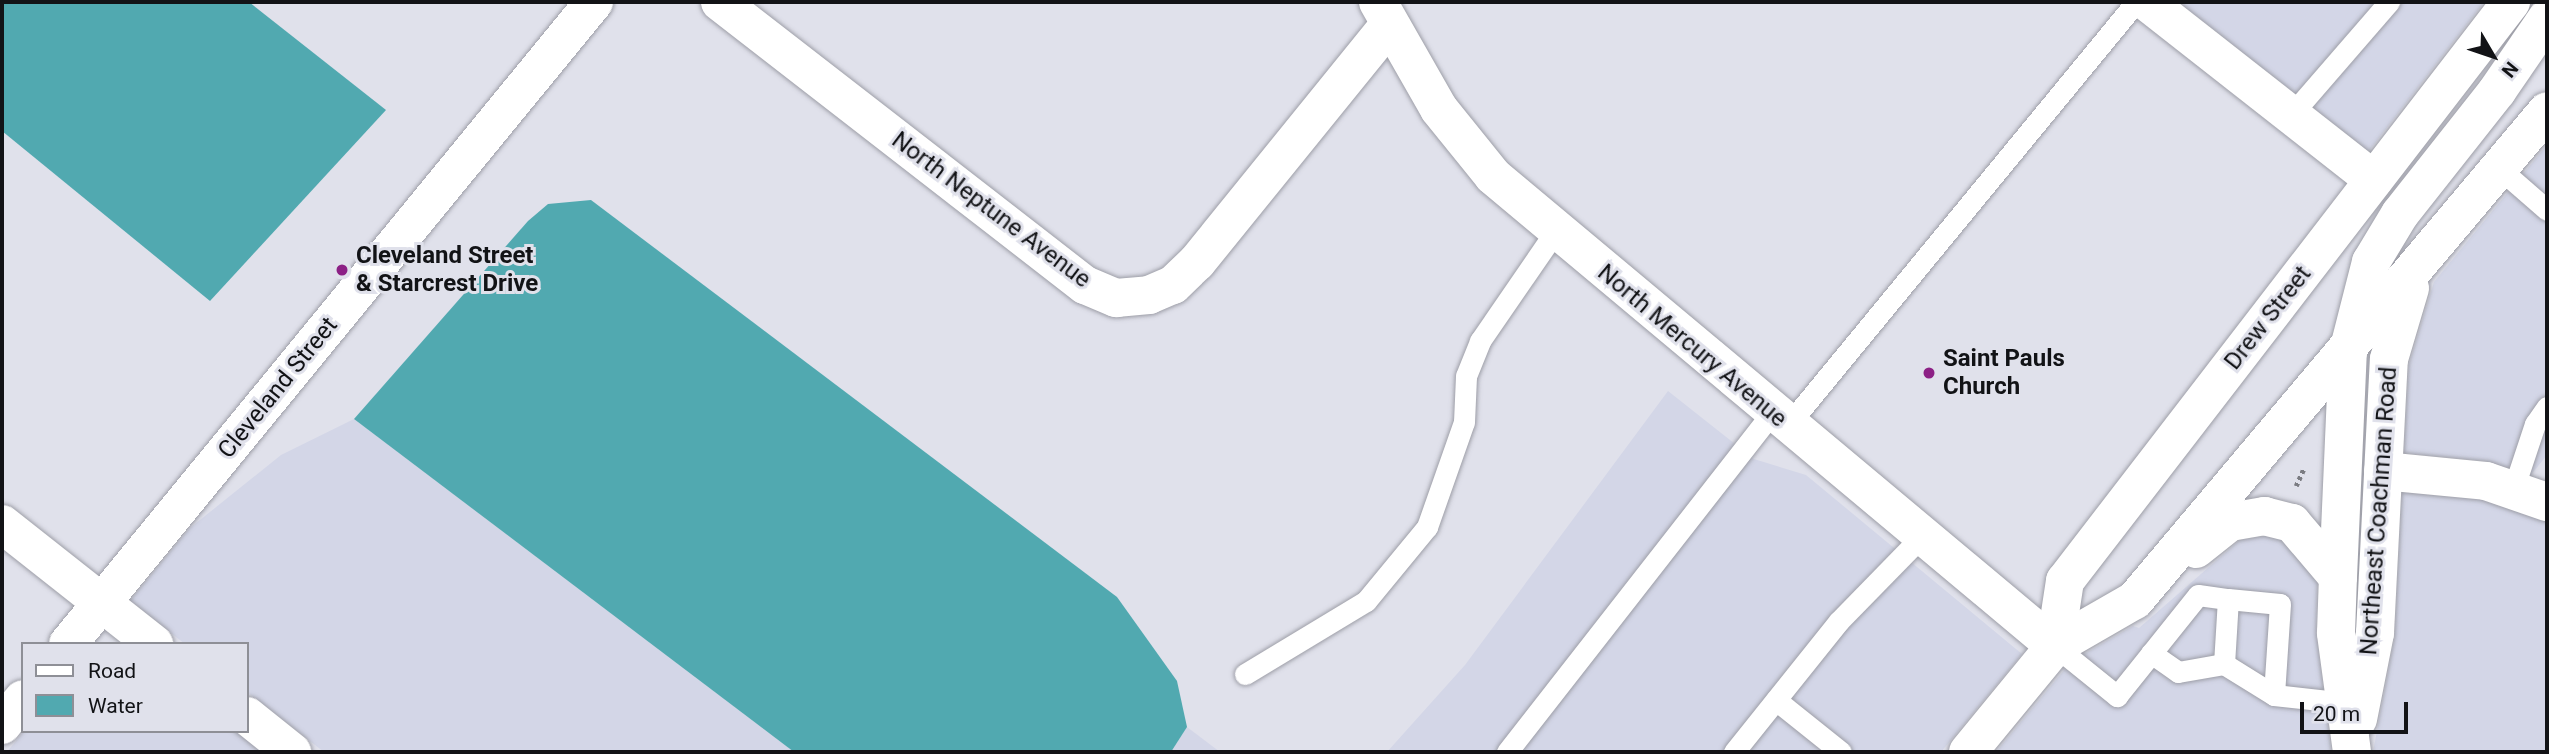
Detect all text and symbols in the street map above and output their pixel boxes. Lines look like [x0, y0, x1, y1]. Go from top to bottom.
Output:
north arrow [2458, 21, 2528, 91]
text: N [2497, 57, 2523, 82]
street label: North Neptune Avenue [886, 126, 1096, 294]
place label: Cleveland Street & Starcrest Drive [356, 242, 538, 298]
street label: North Mercury Avenue [1592, 258, 1792, 434]
street label: Drew Street [2219, 260, 2317, 376]
marker: Cleveland Street & Starcrest Drive [334, 262, 350, 278]
street label: Cleveland Street [212, 312, 344, 464]
place label: Saint Pauls Church [1943, 345, 2065, 401]
marker: Saint Pauls Church [1921, 365, 1937, 381]
street label: Northeast Coachman Road [2355, 366, 2403, 656]
legend [21, 642, 248, 733]
text: Road [88, 659, 136, 683]
scale bar [2304, 688, 2412, 732]
text: Water [88, 694, 143, 718]
text: 20 m [2313, 702, 2360, 726]

